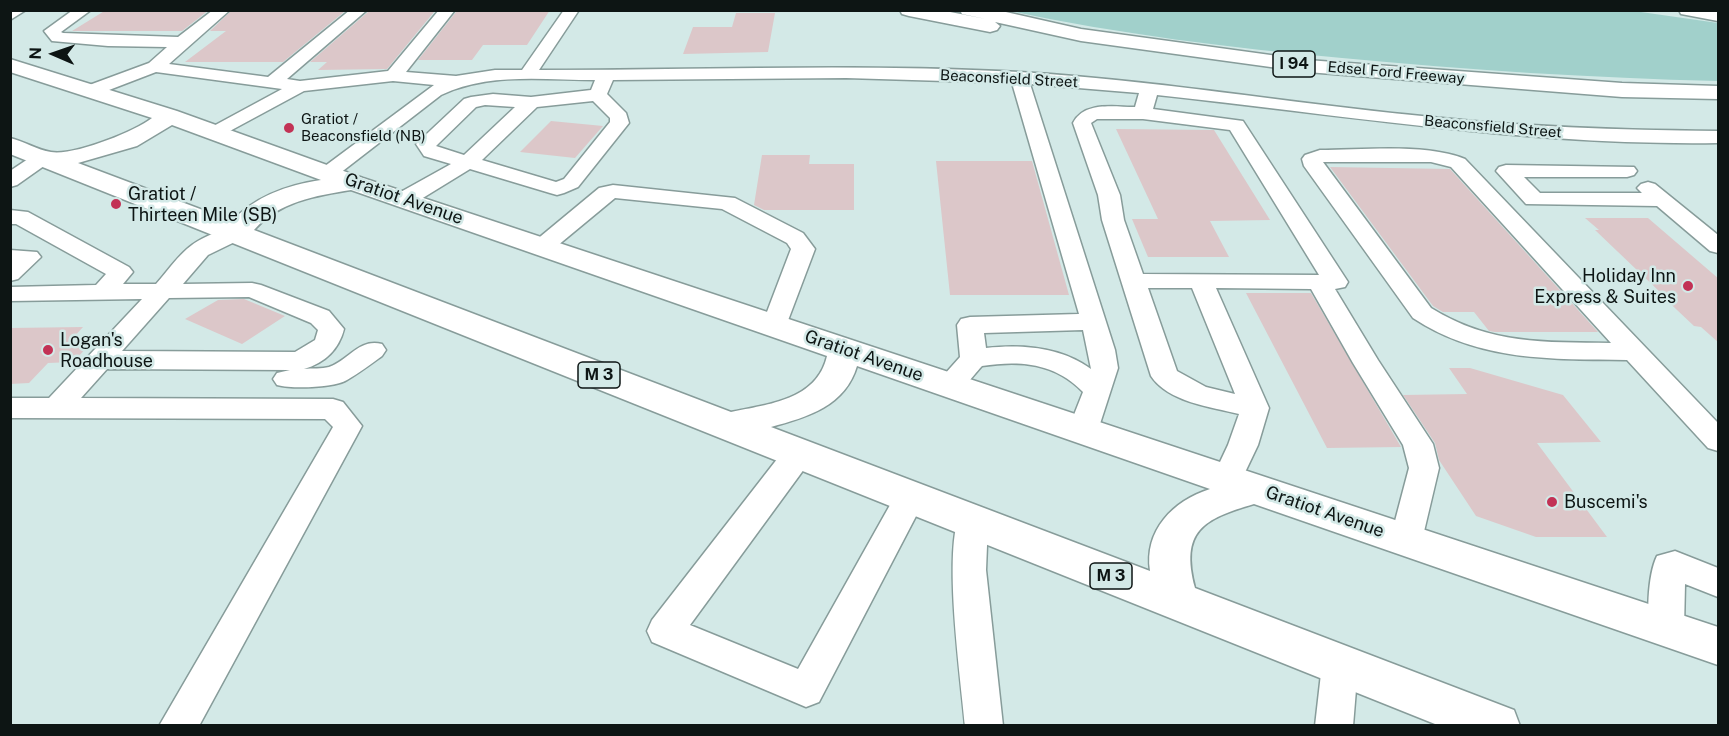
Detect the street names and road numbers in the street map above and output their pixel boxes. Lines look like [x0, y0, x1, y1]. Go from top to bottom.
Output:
road number: I 94 [1273, 51, 1315, 77]
street label: Edsel Ford Freeway [1327, 58, 1465, 88]
street label: Beaconsfield Street [940, 66, 1078, 92]
street label: Beaconsfield Street [1423, 112, 1563, 142]
street label: Gratiot Avenue [342, 169, 466, 229]
street label: Gratiot Avenue [802, 326, 926, 386]
road number: M 3 [578, 362, 620, 388]
street label: Gratiot Avenue [1263, 482, 1387, 542]
road number: M 3 [1090, 563, 1132, 589]

